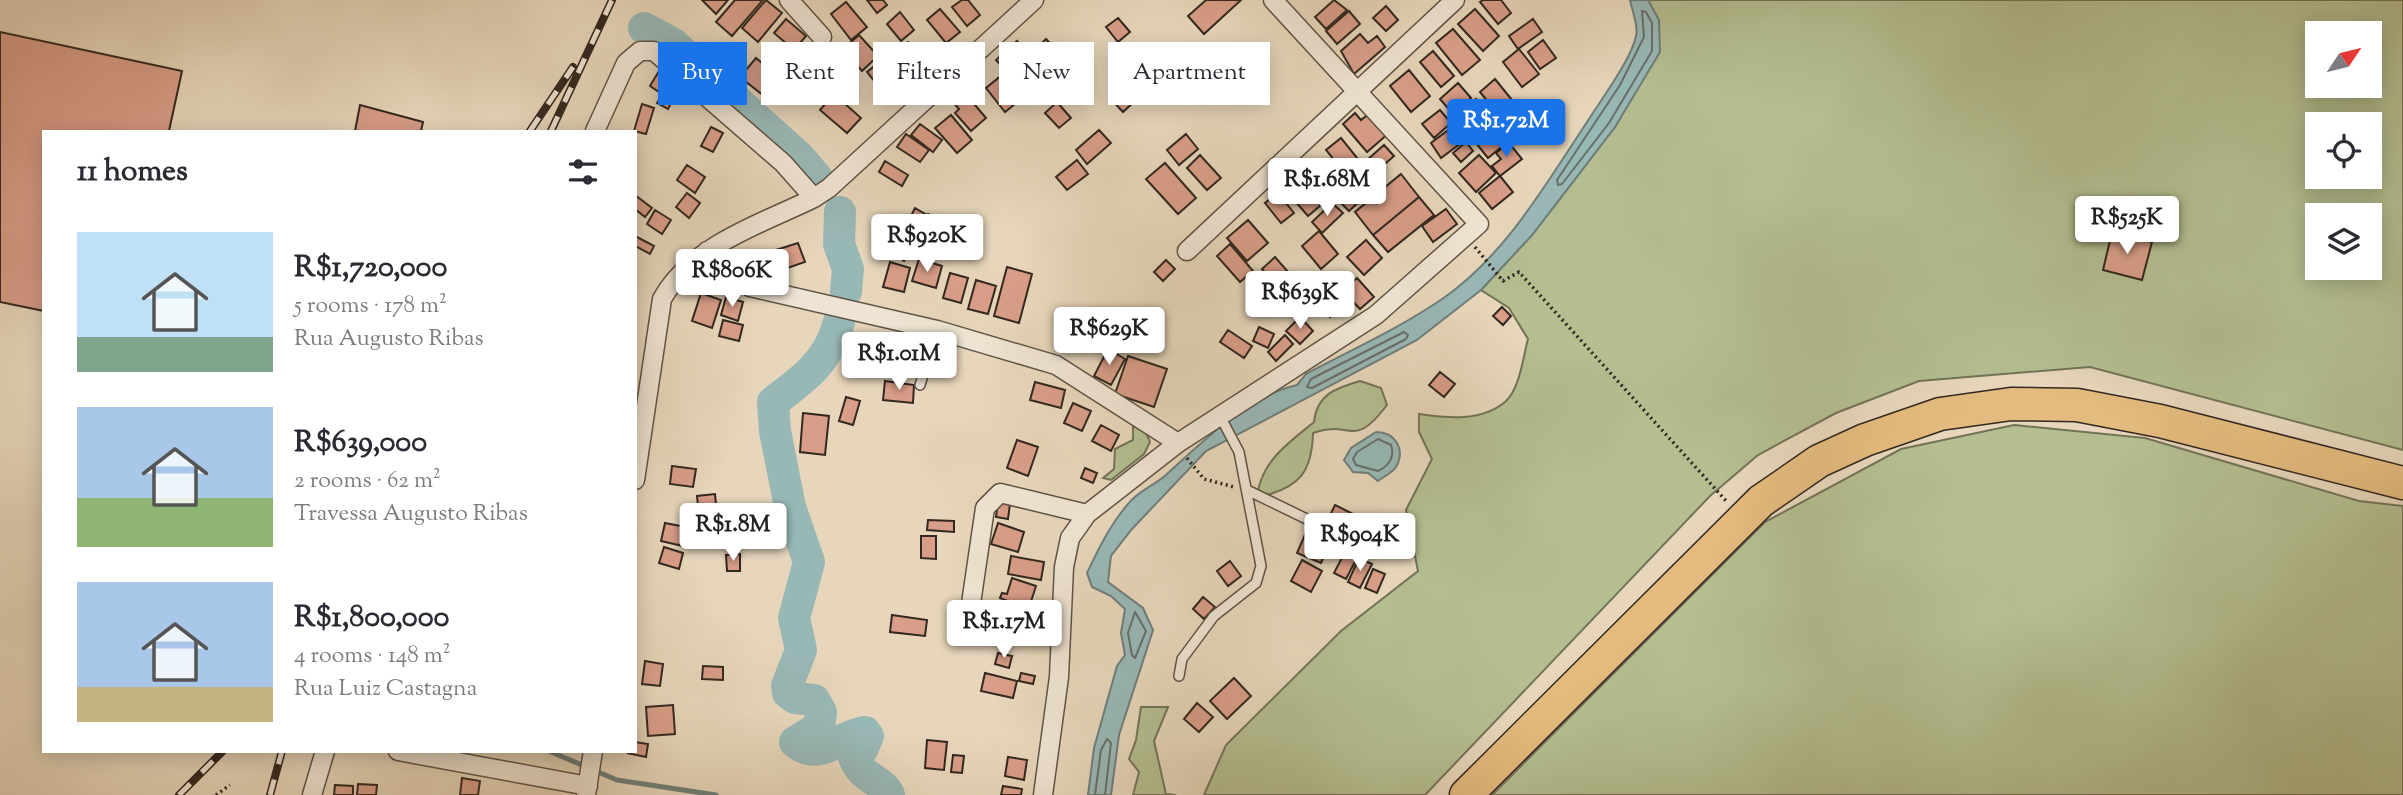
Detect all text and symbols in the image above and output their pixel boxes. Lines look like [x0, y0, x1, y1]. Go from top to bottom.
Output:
north arrow [2305, 21, 2382, 98]
map controls [2305, 21, 2382, 280]
chip: Buy [658, 42, 747, 105]
chip: Rent [761, 42, 859, 105]
chip: Filters [873, 42, 985, 105]
chip: New [999, 42, 1094, 105]
chip: Apartment [1108, 42, 1270, 105]
pin: R$1.72M [1441, 100, 1571, 159]
text: R$1.72M [1463, 105, 1549, 138]
button: locate [2305, 112, 2382, 189]
text: 11 homes [77, 151, 188, 194]
icon: filters [564, 153, 602, 191]
pin: R$1.68M [1262, 158, 1392, 218]
text: R$1.68M [1284, 164, 1370, 197]
pin: R$525K [2070, 196, 2184, 256]
text: R$525K [2091, 202, 2163, 235]
button: layers [2305, 203, 2382, 280]
pin: R$920K [870, 215, 984, 274]
text: R$920K [887, 220, 967, 253]
text: R$1,720,000 [294, 247, 447, 290]
pin: R$806K [675, 250, 789, 309]
text: R$806K [692, 255, 772, 288]
icon: home [133, 260, 217, 344]
pin: R$639K [1243, 272, 1357, 331]
text: R$639K [1261, 277, 1339, 310]
text: 5 rooms · 178 m² [294, 290, 447, 323]
pin: R$629K [1052, 308, 1166, 367]
text: R$629K [1070, 313, 1148, 346]
text: Rua Augusto Ribas [294, 323, 484, 356]
pin: R$1.01M [834, 332, 964, 392]
text: R$1.01M [858, 338, 940, 371]
text: R$639,000 [294, 422, 427, 465]
icon: home [133, 435, 217, 519]
text: 2 rooms · 62 m² [294, 465, 441, 498]
text: Travessa Augusto Ribas [294, 498, 528, 531]
pin: R$1.8M [676, 504, 790, 563]
text: R$1.8M [696, 509, 770, 542]
pin: R$904K [1303, 514, 1417, 573]
text: R$904K [1320, 519, 1400, 552]
text: R$1,800,000 [294, 597, 449, 640]
pin: R$1.17M [939, 600, 1069, 660]
text: R$1.17M [963, 606, 1045, 639]
icon: home [133, 610, 217, 694]
text: 4 rooms · 148 m² [294, 640, 451, 673]
text: Rua Luiz Castagna [294, 673, 477, 706]

